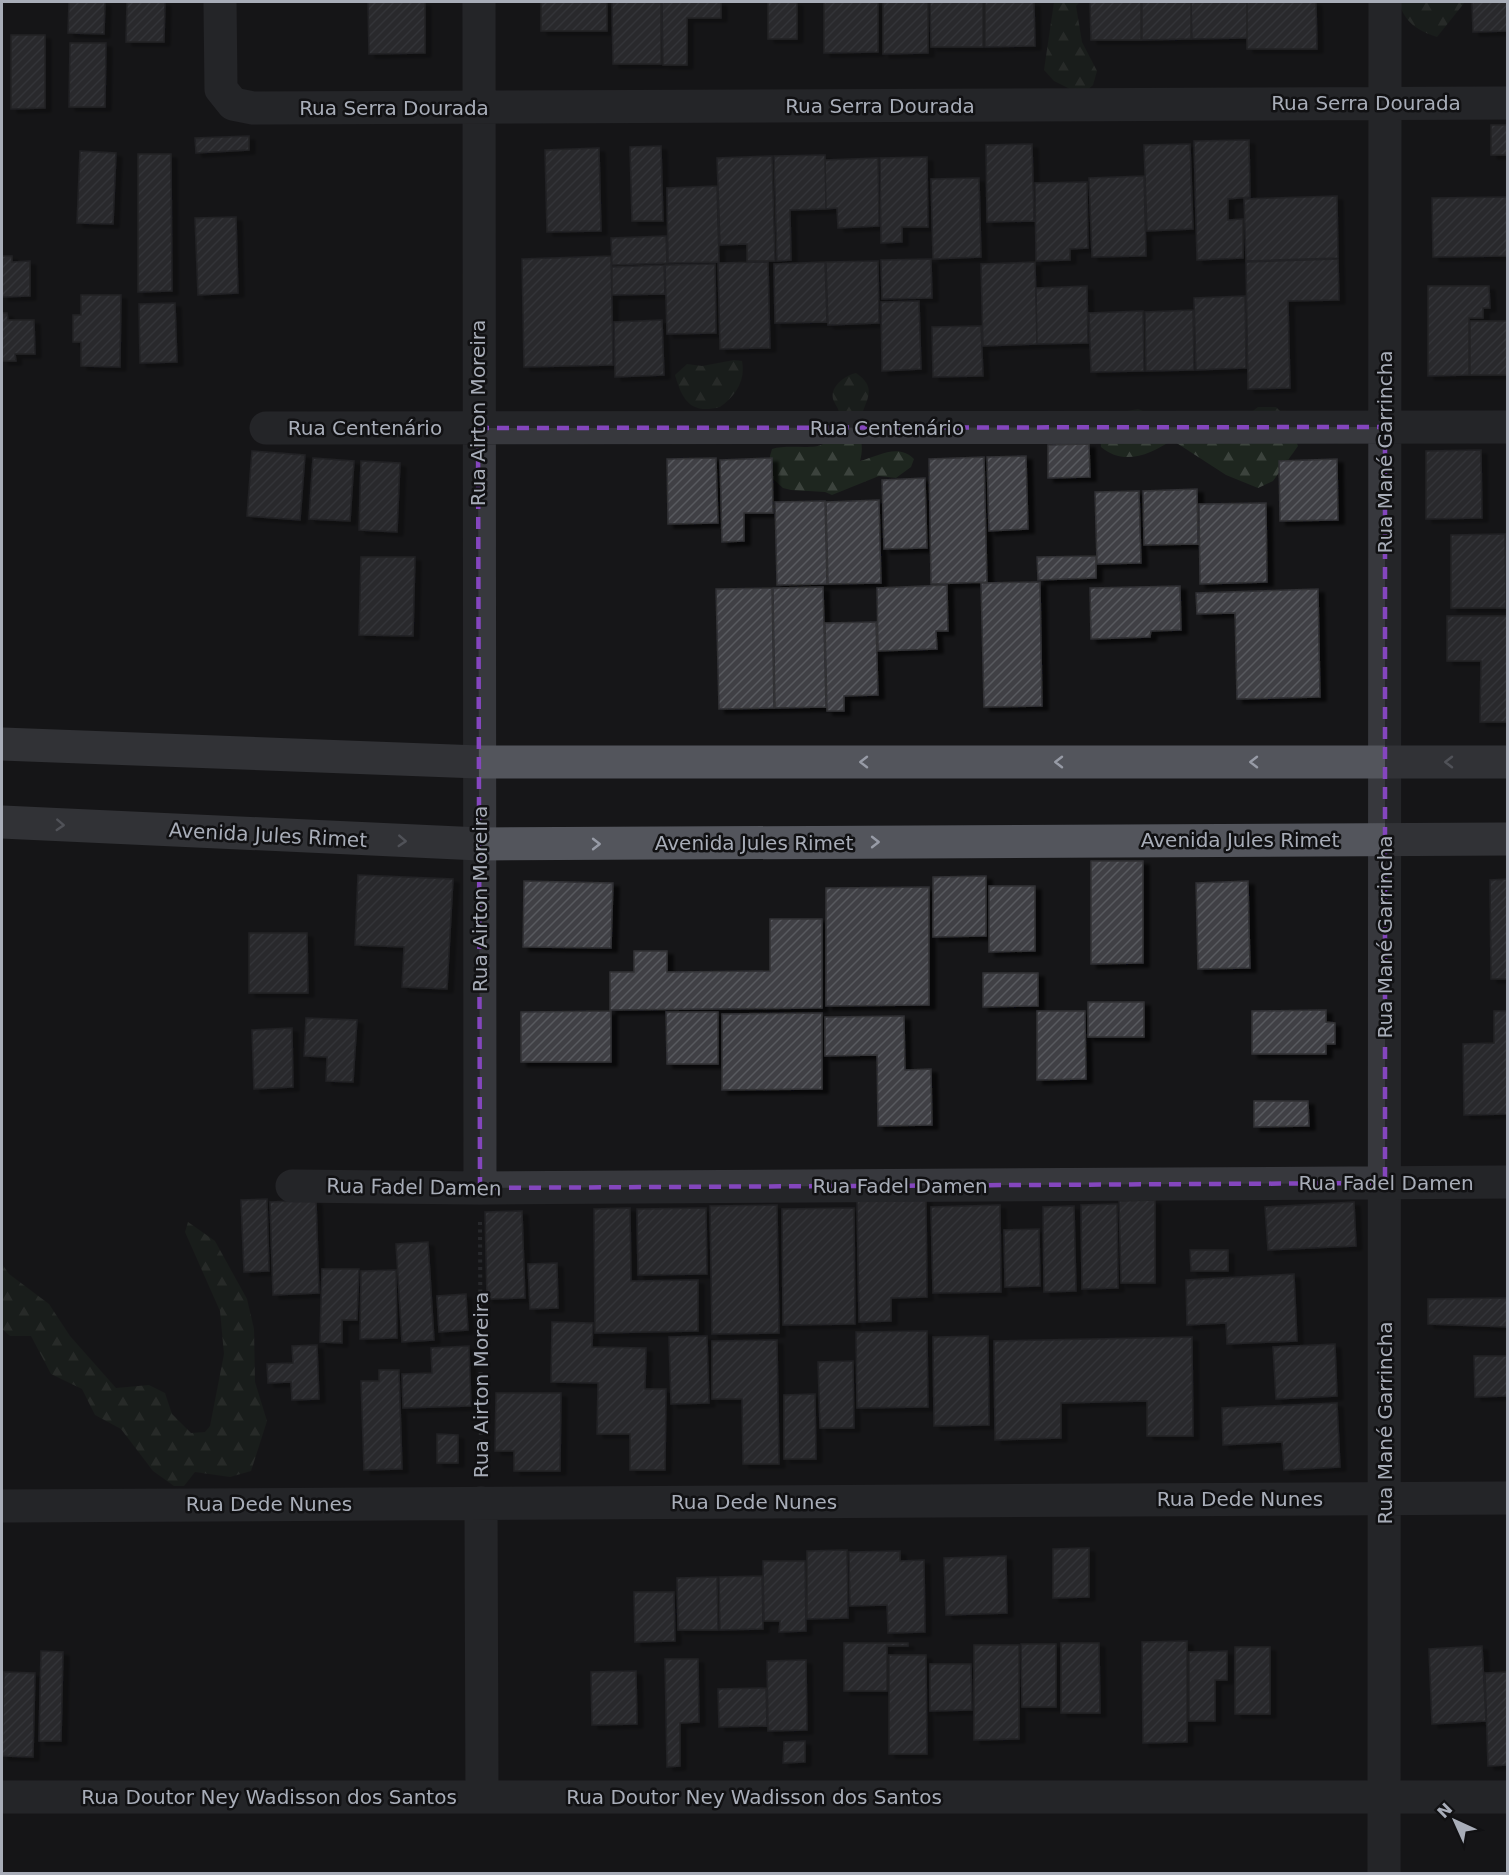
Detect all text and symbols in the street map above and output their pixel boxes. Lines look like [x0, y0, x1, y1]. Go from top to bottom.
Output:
street label: Rua Serra Dourada [1271, 91, 1461, 115]
street label: Rua Serra Dourada [785, 94, 975, 118]
street label: Rua Serra Dourada [299, 96, 489, 120]
street label: Rua Airton Moreira [466, 320, 490, 506]
street label: Rua Mané Garrincha [1373, 350, 1397, 554]
street label: Rua Centenário [288, 416, 442, 440]
street label: Rua Centenário [810, 416, 964, 440]
one-way arrow [860, 756, 869, 768]
one-way arrow [1055, 756, 1064, 768]
one-way arrow [1250, 756, 1259, 768]
one-way arrow [1445, 756, 1454, 768]
street label: Rua Airton Moreira [468, 806, 492, 992]
street label: Avenida Jules Rimet [168, 818, 368, 852]
one-way arrow [55, 819, 64, 832]
street label: Avenida Jules Rimet [1141, 828, 1339, 852]
street label: Avenida Jules Rimet [655, 831, 853, 855]
one-way arrow [397, 834, 406, 847]
street label: Rua Mané Garrincha [1373, 835, 1397, 1039]
one-way arrow [871, 836, 880, 848]
one-way arrow [592, 838, 601, 850]
street label: Rua Fadel Damen [1298, 1171, 1474, 1195]
street label: Rua Fadel Damen [326, 1173, 502, 1201]
street label: Rua Fadel Damen [812, 1174, 988, 1198]
street label: Rua Airton Moreira [469, 1292, 493, 1478]
street label: Rua Mané Garrincha [1373, 1321, 1397, 1525]
street label: Rua Dede Nunes [1157, 1487, 1323, 1511]
street label: Rua Dede Nunes [671, 1490, 837, 1514]
street label: Rua Dede Nunes [186, 1492, 352, 1516]
street label: Rua Doutor Ney Wadisson dos Santos [81, 1785, 457, 1809]
street label: Rua Doutor Ney Wadisson dos Santos [566, 1785, 942, 1809]
north arrow [1425, 1791, 1485, 1851]
text: N [1433, 1799, 1456, 1822]

